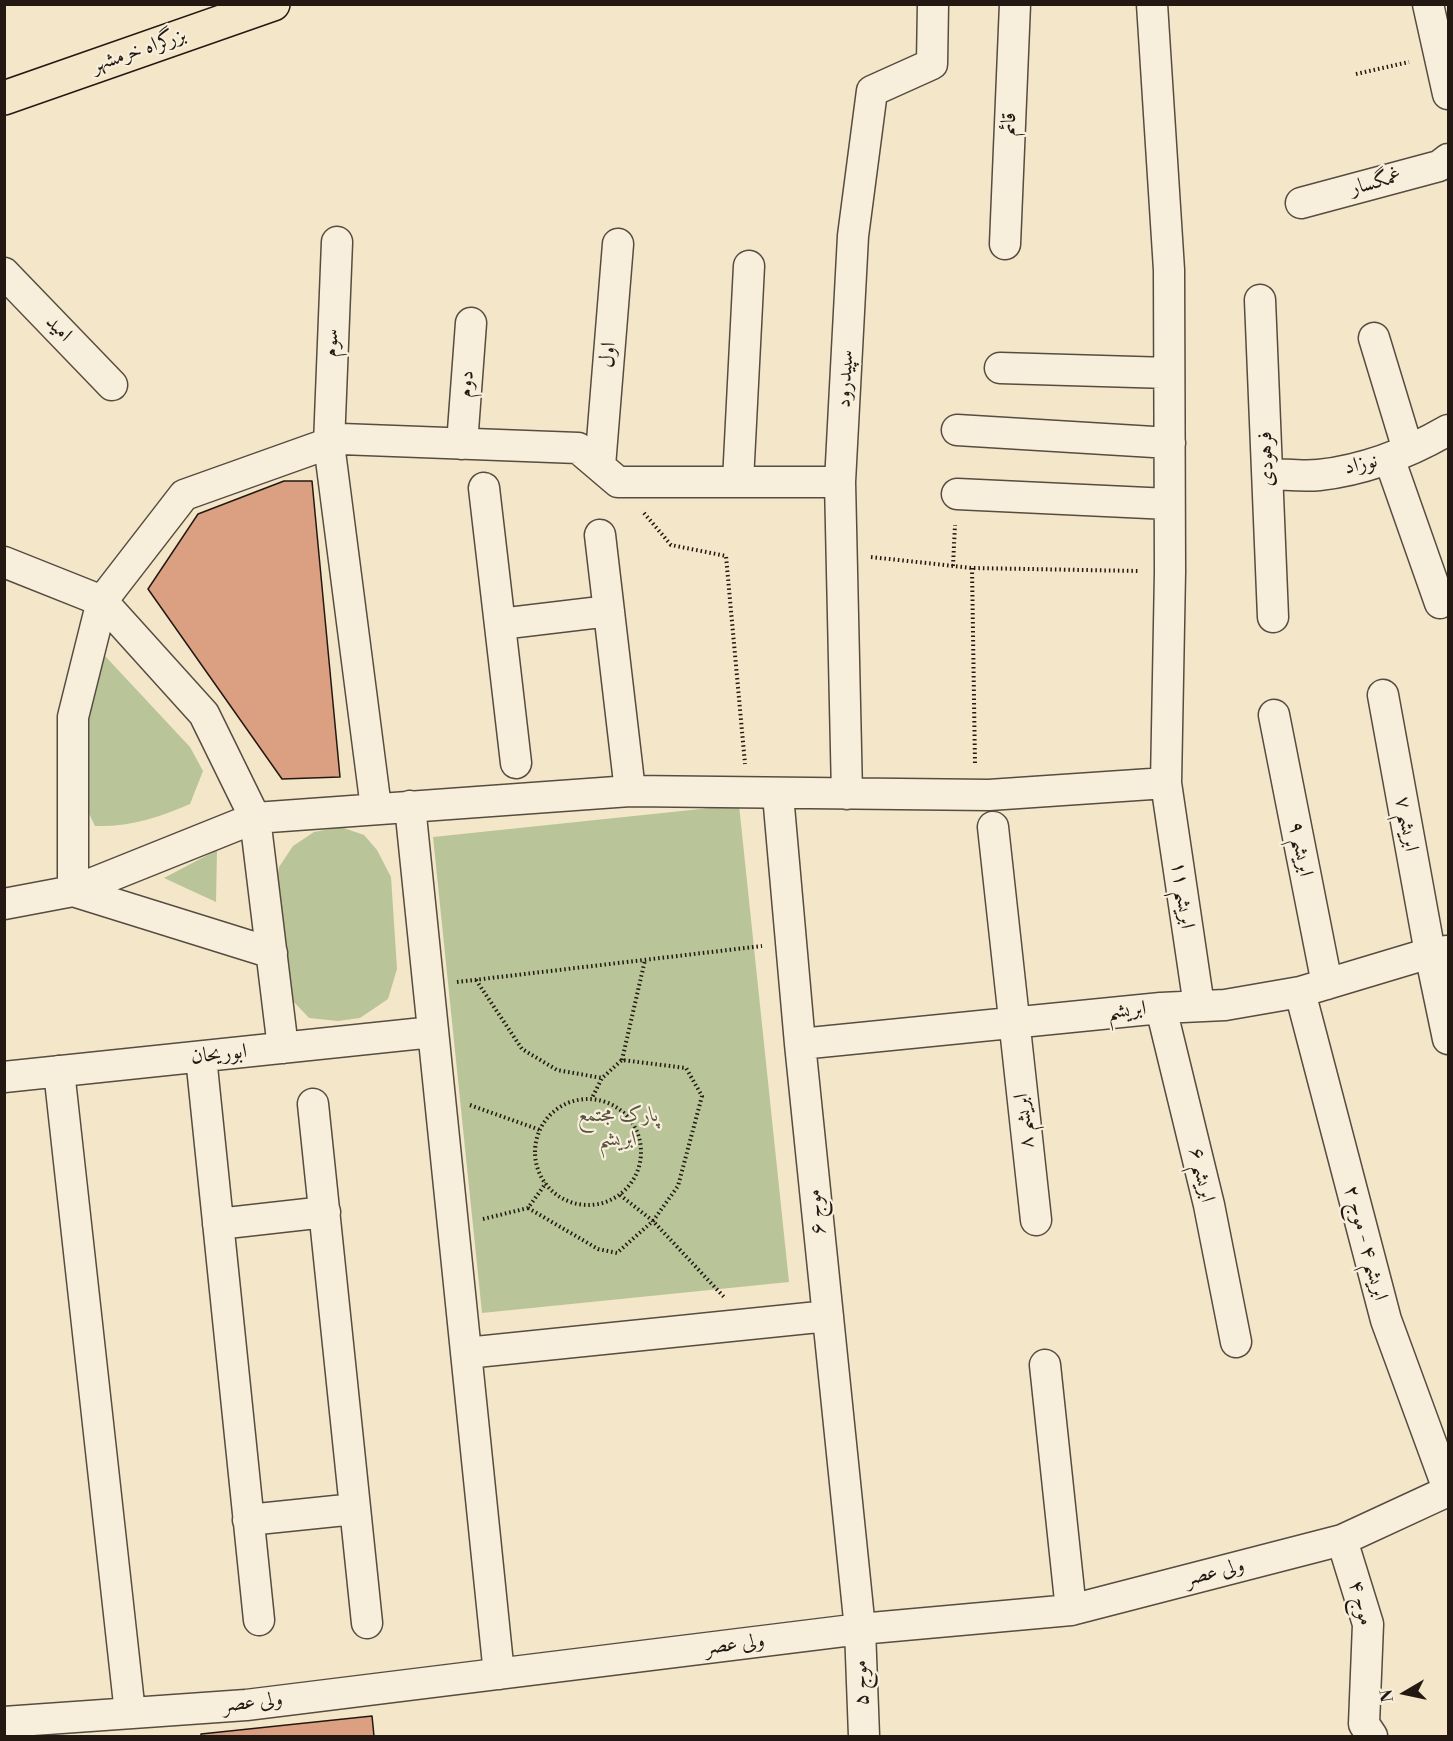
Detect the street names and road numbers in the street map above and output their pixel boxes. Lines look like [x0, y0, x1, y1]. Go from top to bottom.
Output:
street label: بزرگراه خرمشهر [89, 23, 189, 79]
street label: قائم [997, 112, 1023, 136]
street label: غمگسار [1347, 164, 1405, 202]
street label: امید [39, 310, 77, 348]
street label: سوم [319, 328, 345, 358]
street label: اول [595, 341, 623, 369]
street label: سپیدرود [832, 349, 860, 409]
street label: دوم [453, 369, 481, 399]
street label: فرهودی [1253, 431, 1281, 487]
street label: نوزاد [1342, 449, 1380, 481]
street label: ابریشم ۷ [1389, 795, 1423, 853]
street label: ابریشم ۹ [1282, 819, 1318, 879]
street label: ابریشم ۱۱ [1165, 860, 1199, 930]
street label: ابریشم [1106, 996, 1148, 1026]
street label: ابوریحان [190, 1040, 248, 1070]
street label: ابریشم ۸ [1010, 1092, 1040, 1150]
street label: ابریشم ۶ [1182, 1145, 1220, 1205]
street label: ابریشم ۴ - موج ۲ [1338, 1183, 1392, 1303]
street label: موج ۶ [802, 1188, 832, 1236]
street label: ولی عصر [1183, 1553, 1247, 1593]
street label: موج ۴ [1342, 1578, 1378, 1628]
street label: ولی عصر [704, 1629, 766, 1661]
street label: موج ۵ [849, 1660, 875, 1706]
street label: ولی عصر [222, 1687, 284, 1719]

